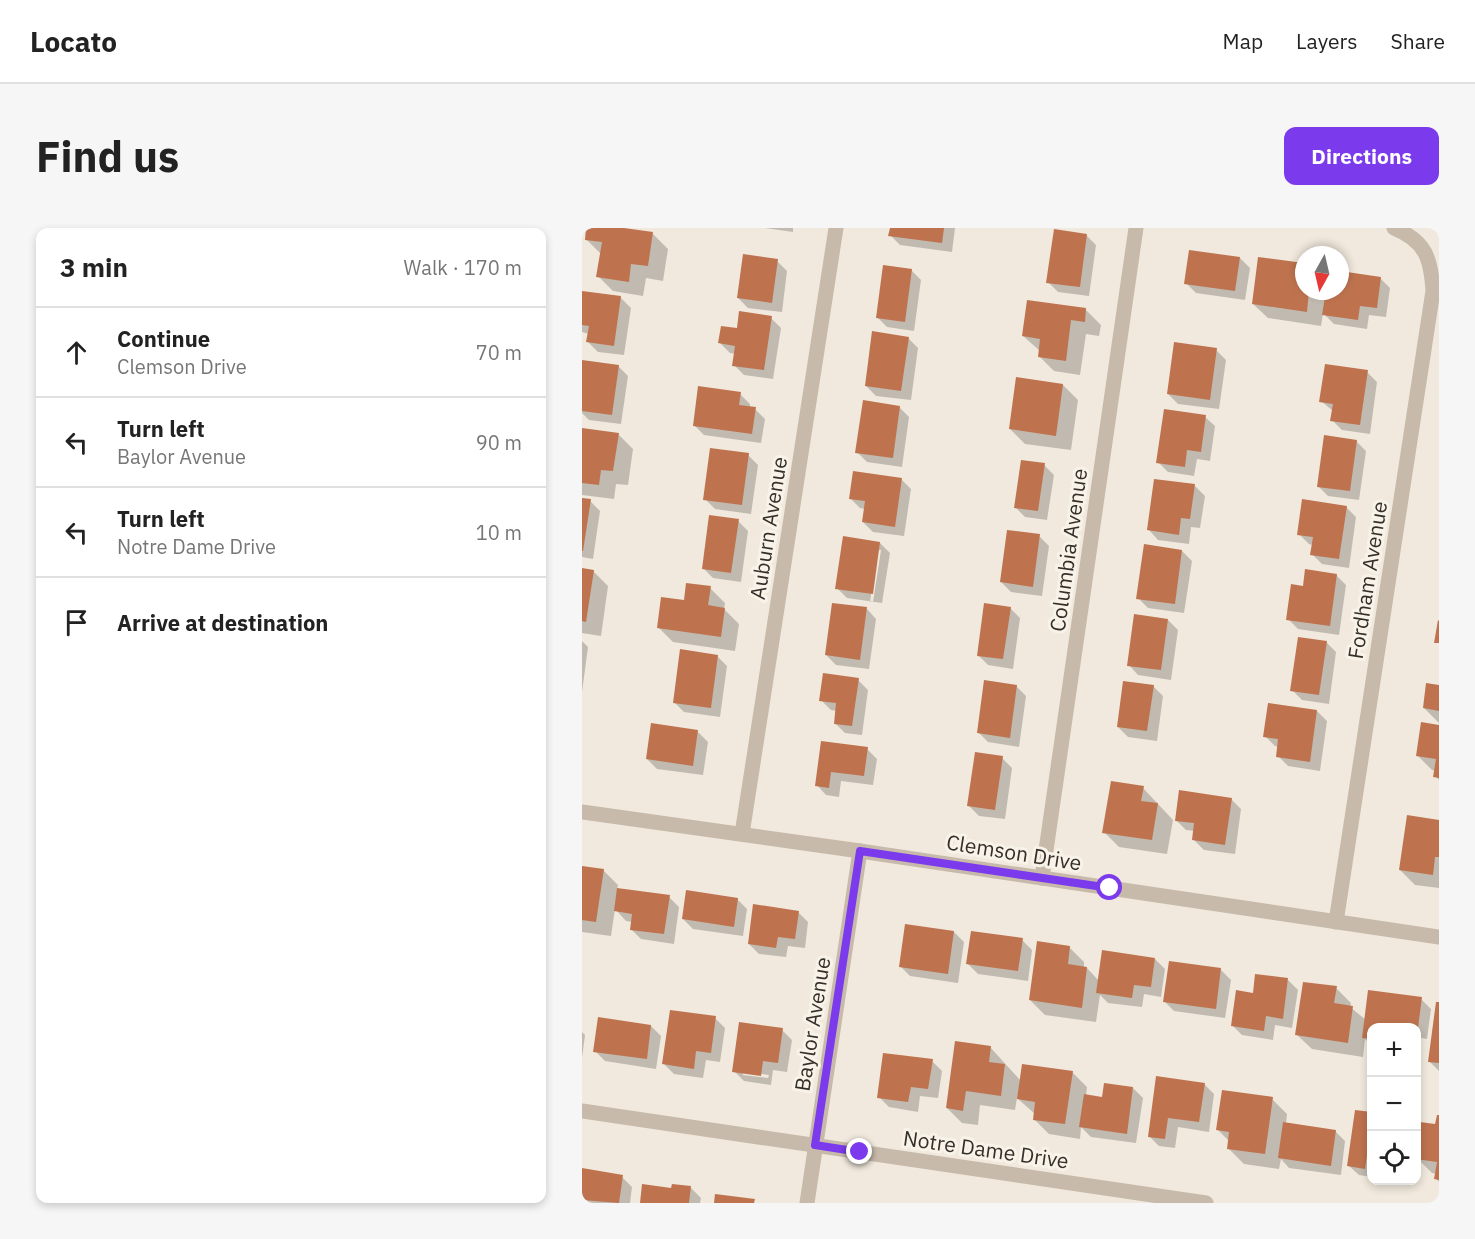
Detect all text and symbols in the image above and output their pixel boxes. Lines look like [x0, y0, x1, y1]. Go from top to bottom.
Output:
text: Locato [30, 23, 117, 60]
text: Map [1223, 27, 1263, 55]
text: Layers [1296, 27, 1358, 55]
text: Share [1391, 27, 1445, 55]
button: Directions [1284, 127, 1439, 185]
text: Find us [36, 129, 179, 184]
north arrow [1295, 246, 1349, 300]
text: 3 min [60, 250, 128, 284]
text: Walk · 170 m [404, 254, 522, 281]
text: Continue [117, 324, 210, 353]
icon: ahead [60, 336, 93, 369]
text: 70 m [476, 339, 522, 366]
text: Clemson Drive [117, 353, 247, 380]
text: Turn left [117, 414, 205, 443]
icon: left [60, 426, 93, 459]
text: 90 m [476, 429, 522, 456]
text: Baylor Avenue [117, 443, 246, 470]
street label: Auburn Avenue [743, 455, 793, 601]
street label: Columbia Avenue [1043, 467, 1093, 633]
street label: Fordham Avenue [1341, 499, 1393, 661]
text: Turn left [117, 504, 205, 533]
icon: left [60, 516, 93, 549]
text: 10 m [476, 519, 522, 546]
text: Notre Dame Drive [117, 533, 276, 560]
icon: arrive [60, 606, 93, 639]
text: Arrive at destination [117, 608, 328, 637]
street label: Clemson Drive [945, 828, 1083, 876]
route start [1096, 874, 1122, 900]
street label: Baylor Avenue [788, 955, 836, 1093]
map controls [1367, 1023, 1421, 1185]
button: + [1367, 1023, 1421, 1077]
button: − [1367, 1077, 1421, 1131]
street label: Notre Dame Drive [901, 1124, 1071, 1174]
button: locate [1367, 1131, 1421, 1185]
route end [846, 1138, 872, 1164]

